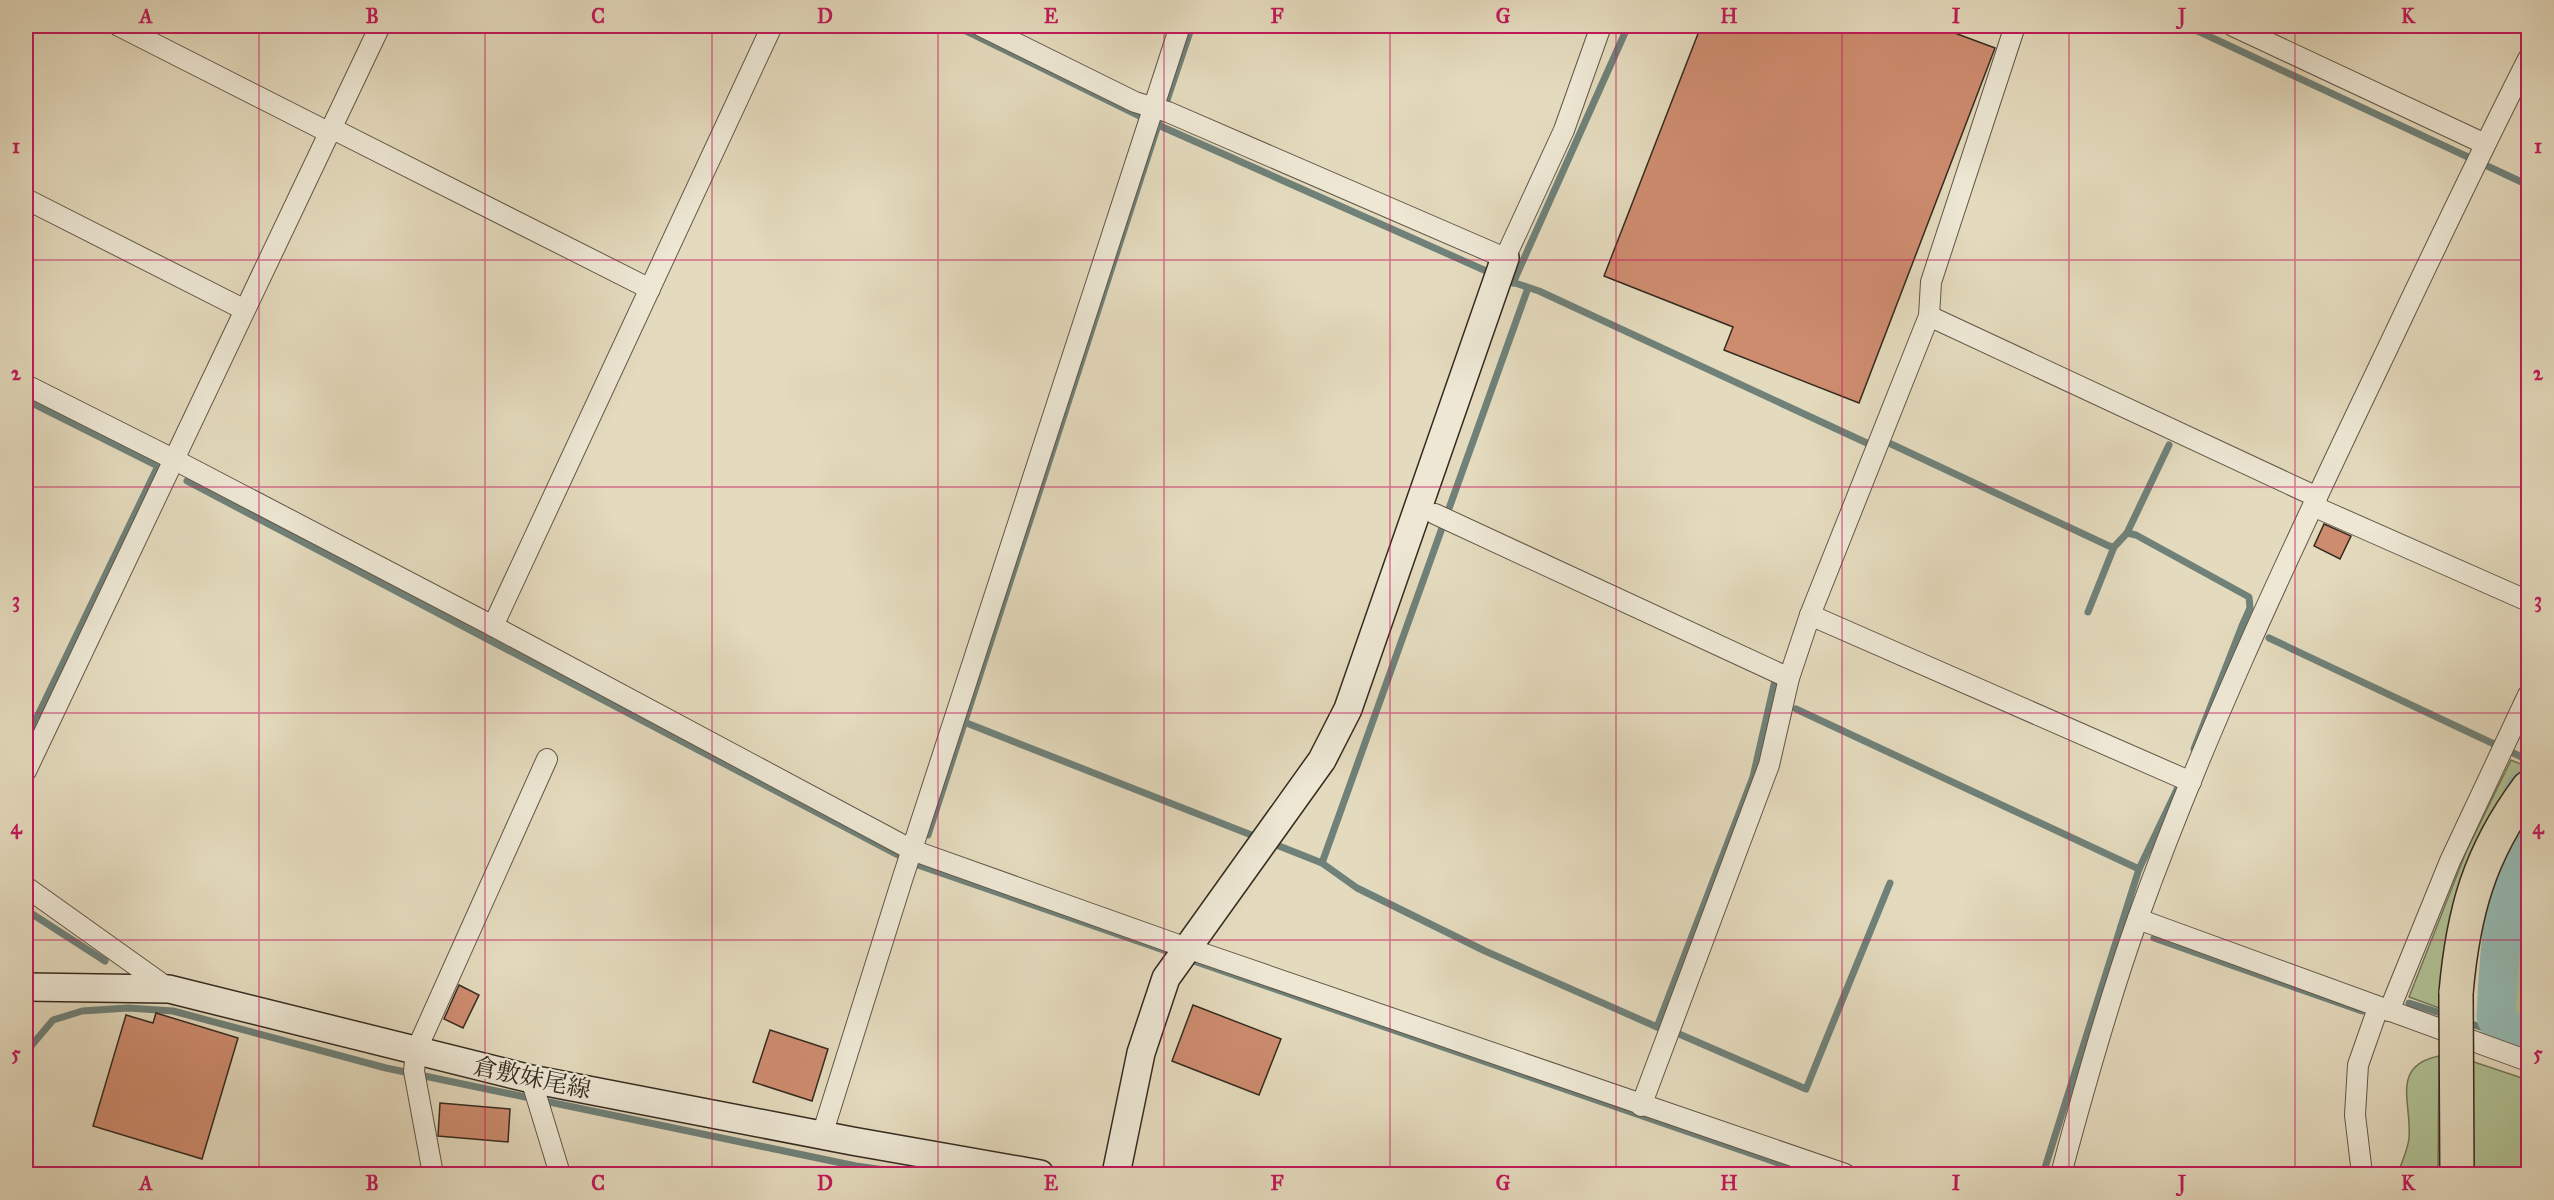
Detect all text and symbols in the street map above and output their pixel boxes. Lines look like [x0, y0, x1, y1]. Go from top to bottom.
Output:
text: A [137, 4, 153, 28]
text: B [365, 4, 379, 28]
text: C [591, 4, 605, 28]
text: D [817, 4, 833, 28]
text: E [1044, 4, 1059, 28]
text: F [1270, 4, 1284, 28]
text: G [1496, 4, 1511, 28]
text: H [1720, 4, 1738, 28]
text: I [1952, 4, 1961, 28]
text: J [2175, 4, 2187, 30]
text: K [2401, 4, 2416, 28]
text: 1 [12, 134, 20, 158]
text: 1 [2534, 134, 2542, 158]
text: 2 [11, 361, 22, 385]
text: 2 [2533, 361, 2544, 385]
text: 3 [12, 588, 20, 613]
text: 3 [2534, 588, 2542, 613]
text: 4 [10, 815, 22, 840]
text: 4 [2532, 815, 2544, 840]
text: 5 [11, 1041, 21, 1065]
text: 5 [2533, 1041, 2543, 1065]
street label: 倉敷妹尾線 [470, 1051, 594, 1105]
text: A [137, 1171, 153, 1195]
text: B [365, 1171, 379, 1195]
text: C [591, 1171, 605, 1195]
text: D [817, 1171, 833, 1195]
text: E [1044, 1171, 1059, 1195]
text: F [1270, 1171, 1284, 1195]
text: G [1496, 1171, 1511, 1195]
text: H [1720, 1171, 1738, 1195]
text: I [1952, 1171, 1961, 1195]
text: J [2175, 1171, 2187, 1197]
text: K [2401, 1171, 2416, 1195]

